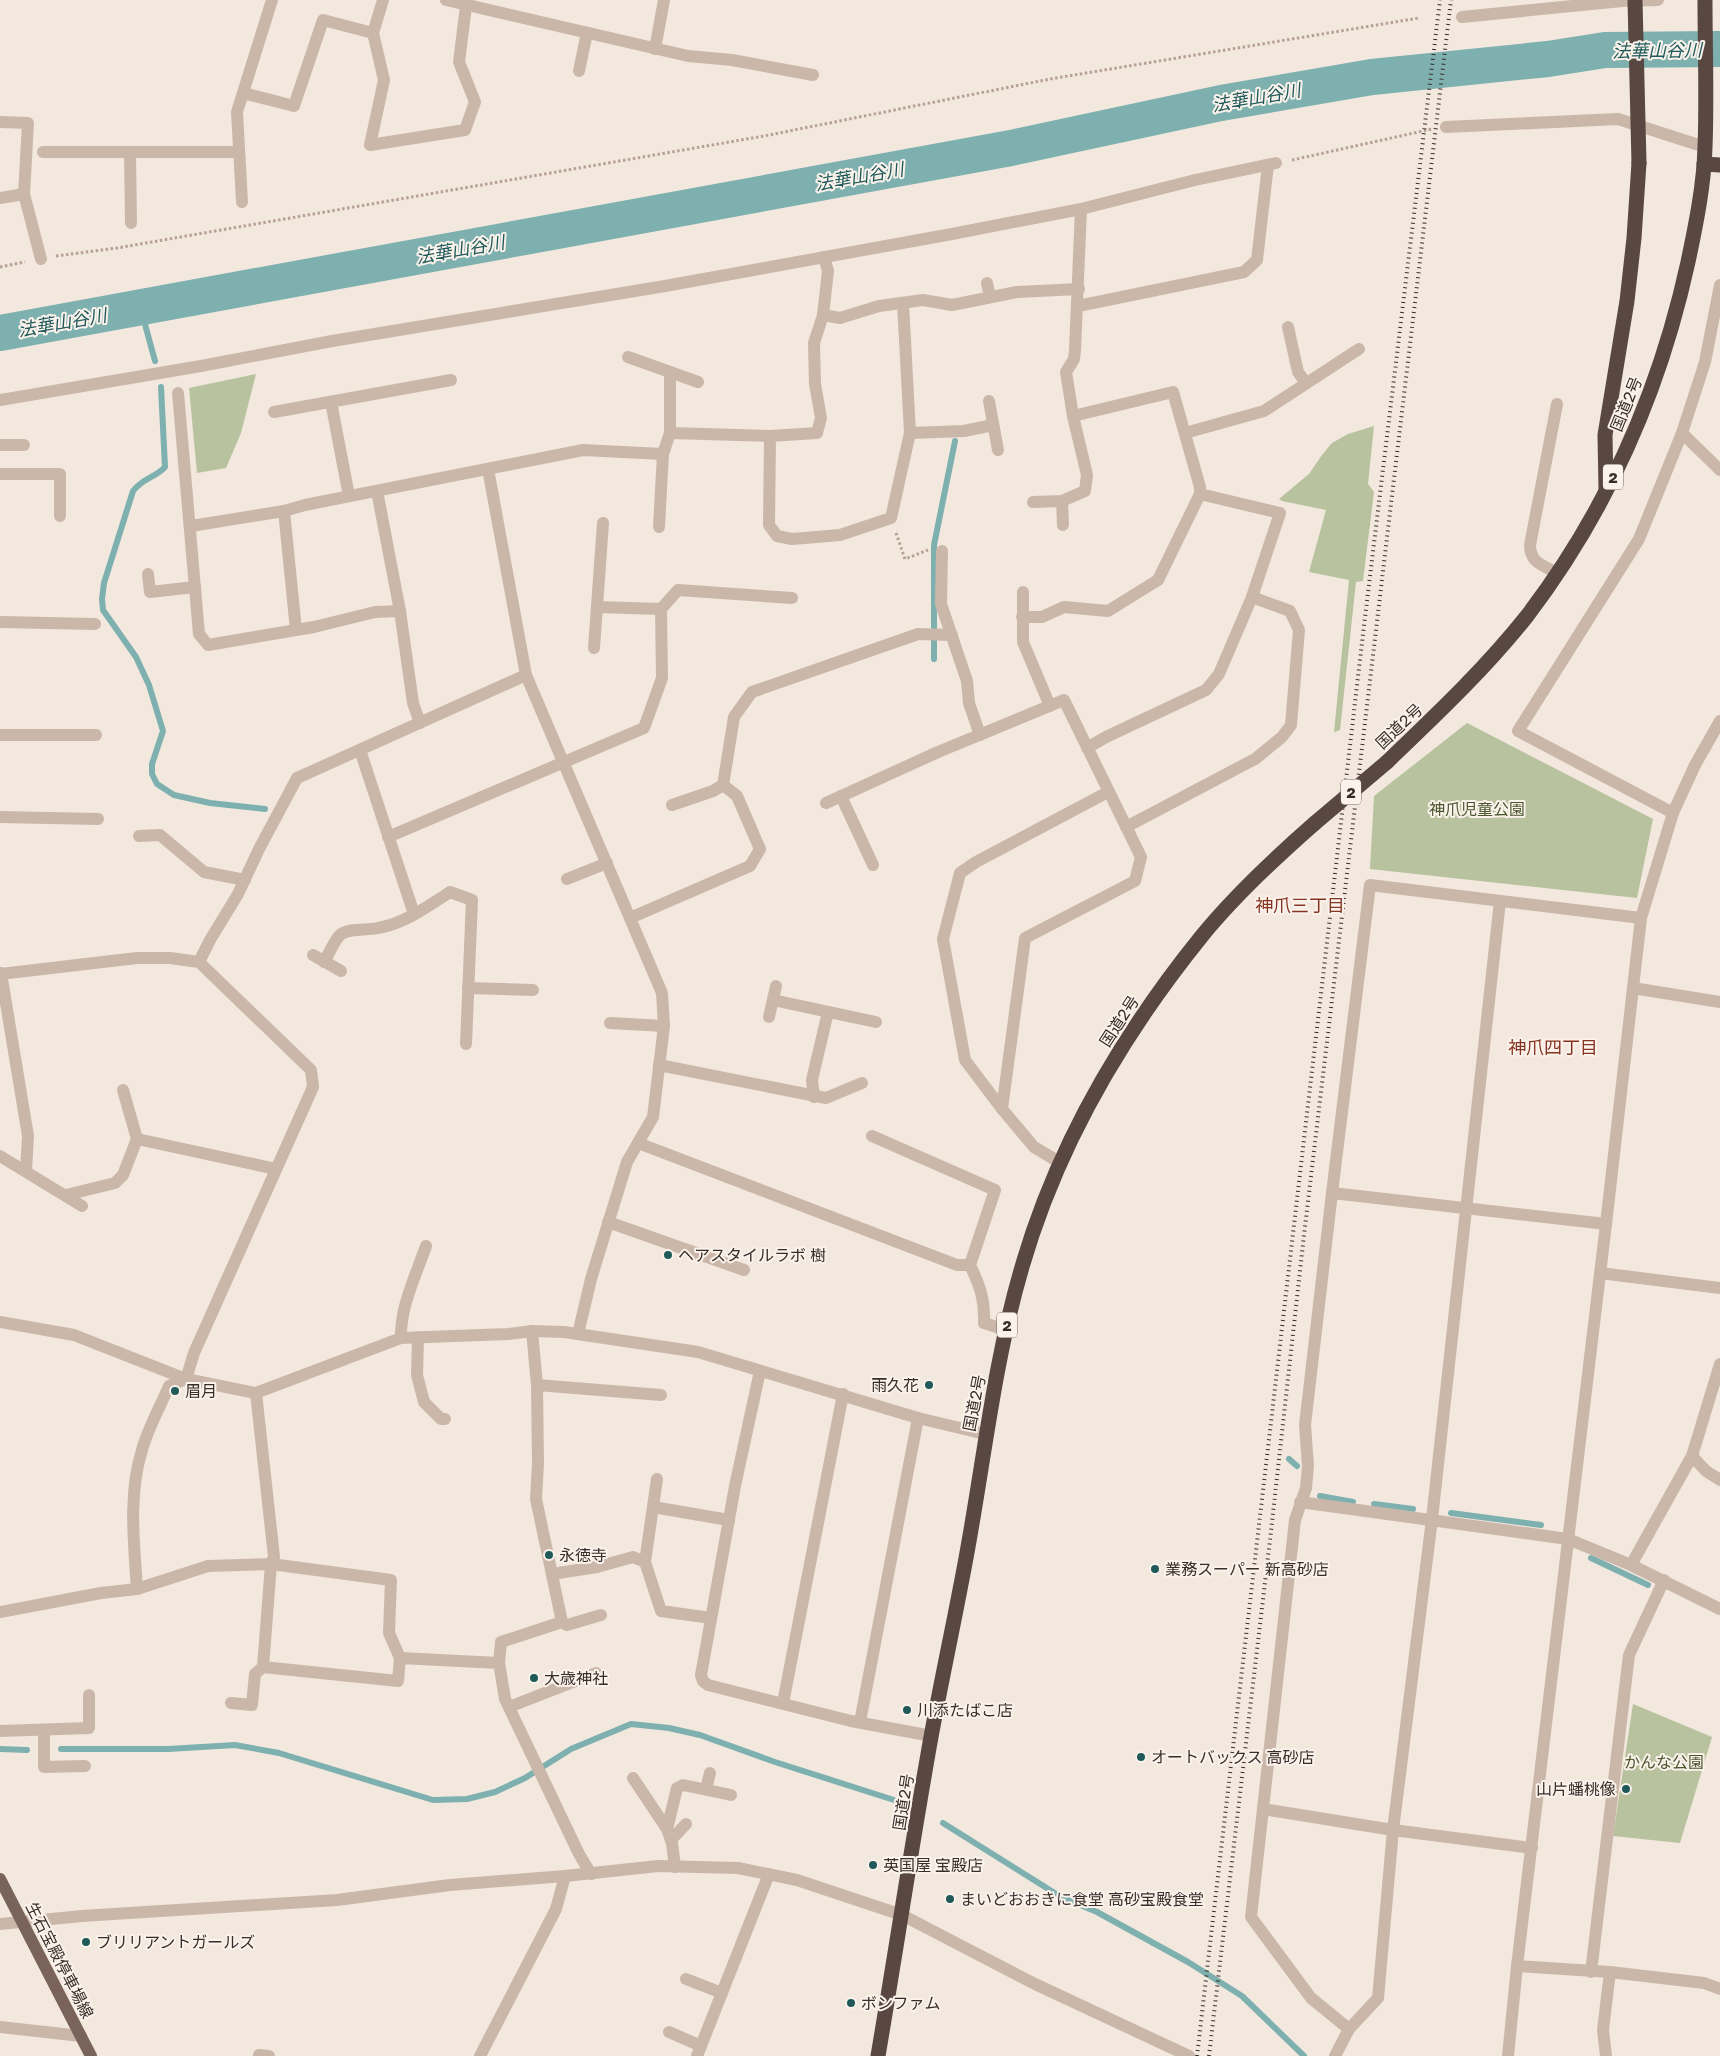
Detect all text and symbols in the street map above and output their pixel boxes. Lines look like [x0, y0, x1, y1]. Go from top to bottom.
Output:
water label: 法華山谷川 [1612, 38, 1704, 62]
water label: 法華山谷川 [1210, 78, 1304, 116]
water label: 法華山谷川 [813, 157, 907, 195]
water label: 法華山谷川 [414, 230, 508, 268]
water label: 法華山谷川 [16, 303, 110, 341]
street label: 国道2号 [1606, 374, 1646, 434]
road number: 2 [1603, 464, 1623, 490]
street label: 国道2号 [1371, 699, 1427, 753]
road number: 2 [1341, 780, 1361, 804]
park label: 神爪児童公園 [1429, 799, 1525, 819]
district label: 神爪三丁目 [1255, 894, 1345, 916]
street label: 国道2号 [1095, 992, 1143, 1050]
district label: 神爪四丁目 [1508, 1036, 1598, 1058]
place label: ヘアスタイルラボ 樹 [678, 1245, 826, 1265]
marker: ヘアスタイルラボ 樹 [662, 1249, 674, 1261]
road number: 2 [997, 1312, 1017, 1338]
street label: 国道2号 [959, 1373, 989, 1433]
place label: 雨久花 [871, 1375, 919, 1395]
marker: 雨久花 [923, 1379, 935, 1391]
place label: 眉月 [185, 1381, 217, 1401]
marker: 眉月 [169, 1385, 181, 1397]
place label: 永徳寺 [559, 1545, 607, 1565]
marker: 永徳寺 [543, 1549, 555, 1561]
place label: 業務スーパー 新高砂店 [1165, 1559, 1329, 1579]
marker: 業務スーパー 新高砂店 [1149, 1563, 1161, 1575]
place label: 大歳神社 [544, 1668, 608, 1688]
marker: 大歳神社 [528, 1672, 540, 1684]
place label: 川添たばこ店 [917, 1700, 1013, 1720]
marker: 川添たばこ店 [901, 1704, 913, 1716]
place label: オートバックス 高砂店 [1151, 1747, 1315, 1767]
marker: オートバックス 高砂店 [1135, 1751, 1147, 1763]
park label: かんな公園 [1624, 1752, 1704, 1772]
street label: 国道2号 [889, 1772, 917, 1832]
place label: 山片蟠桃像 [1536, 1779, 1616, 1799]
marker: 山片蟠桃像 [1620, 1783, 1632, 1795]
place label: 英国屋 宝殿店 [883, 1855, 983, 1875]
marker: 英国屋 宝殿店 [867, 1859, 879, 1871]
place label: まいどおおきに食堂 高砂宝殿食堂 [960, 1889, 1204, 1909]
marker: まいどおおきに食堂 高砂宝殿食堂 [944, 1893, 956, 1905]
street label: 生石宝殿停車場線 [22, 1898, 98, 2022]
place label: ブリリアントガールズ [96, 1932, 255, 1952]
marker: ブリリアントガールズ [80, 1936, 92, 1948]
place label: ボンファム [861, 1993, 941, 2013]
marker: ボンファム [845, 1997, 857, 2009]

